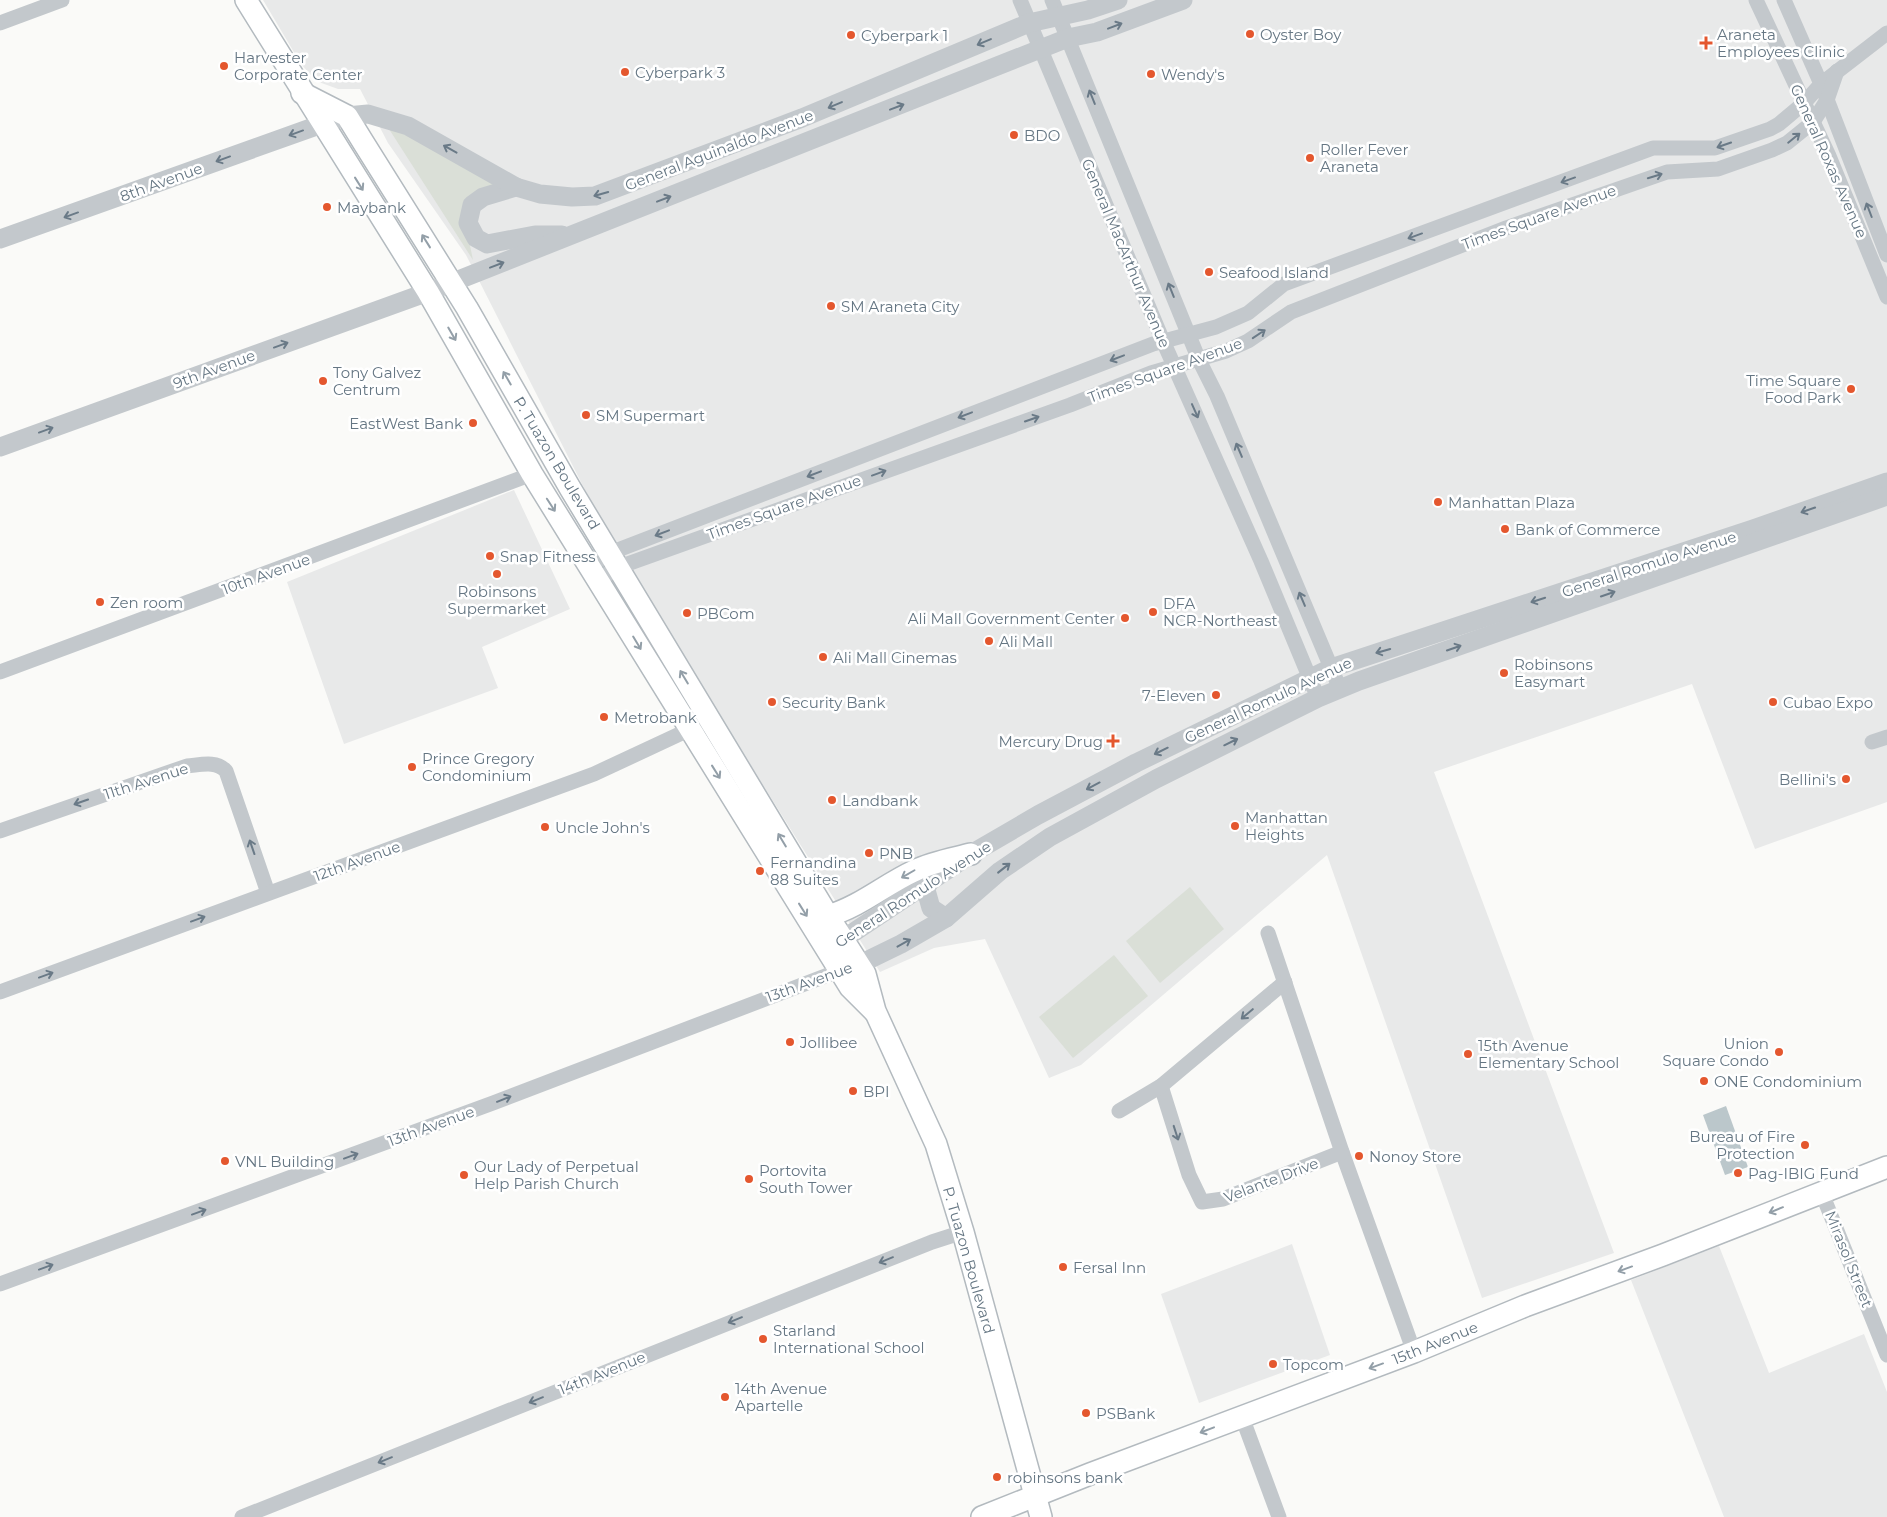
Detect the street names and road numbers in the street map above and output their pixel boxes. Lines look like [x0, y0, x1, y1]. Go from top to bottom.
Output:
street label: General Roxas Avenue [1786, 81, 1872, 241]
street label: General Aguinaldo Avenue [622, 105, 816, 195]
street label: General MacArthur Avenue [1077, 156, 1175, 350]
street label: 8th Avenue [117, 158, 205, 206]
street label: Times Square Avenue [1459, 180, 1619, 254]
street label: Times Square Avenue [1085, 333, 1245, 407]
street label: 9th Avenue [170, 345, 258, 393]
street label: P. Tuazon Boulevard [510, 393, 604, 533]
street label: Times Square Avenue [704, 470, 864, 544]
street label: General Romulo Avenue [1559, 527, 1739, 601]
street label: 10th Avenue [219, 549, 313, 599]
street label: General Romulo Avenue [1181, 653, 1355, 747]
street label: 11th Avenue [101, 758, 191, 804]
street label: General Romulo Avenue [831, 836, 995, 952]
street label: 12th Avenue [311, 837, 403, 885]
street label: 13th Avenue [763, 958, 855, 1006]
street label: 13th Avenue [385, 1102, 477, 1150]
street label: Velante Drive [1221, 1153, 1321, 1207]
street label: P. Tuazon Boulevard [939, 1184, 999, 1336]
street label: Mirasol Street [1821, 1208, 1877, 1310]
street label: 15th Avenue [1389, 1317, 1481, 1369]
street label: 14th Avenue [556, 1347, 648, 1399]

